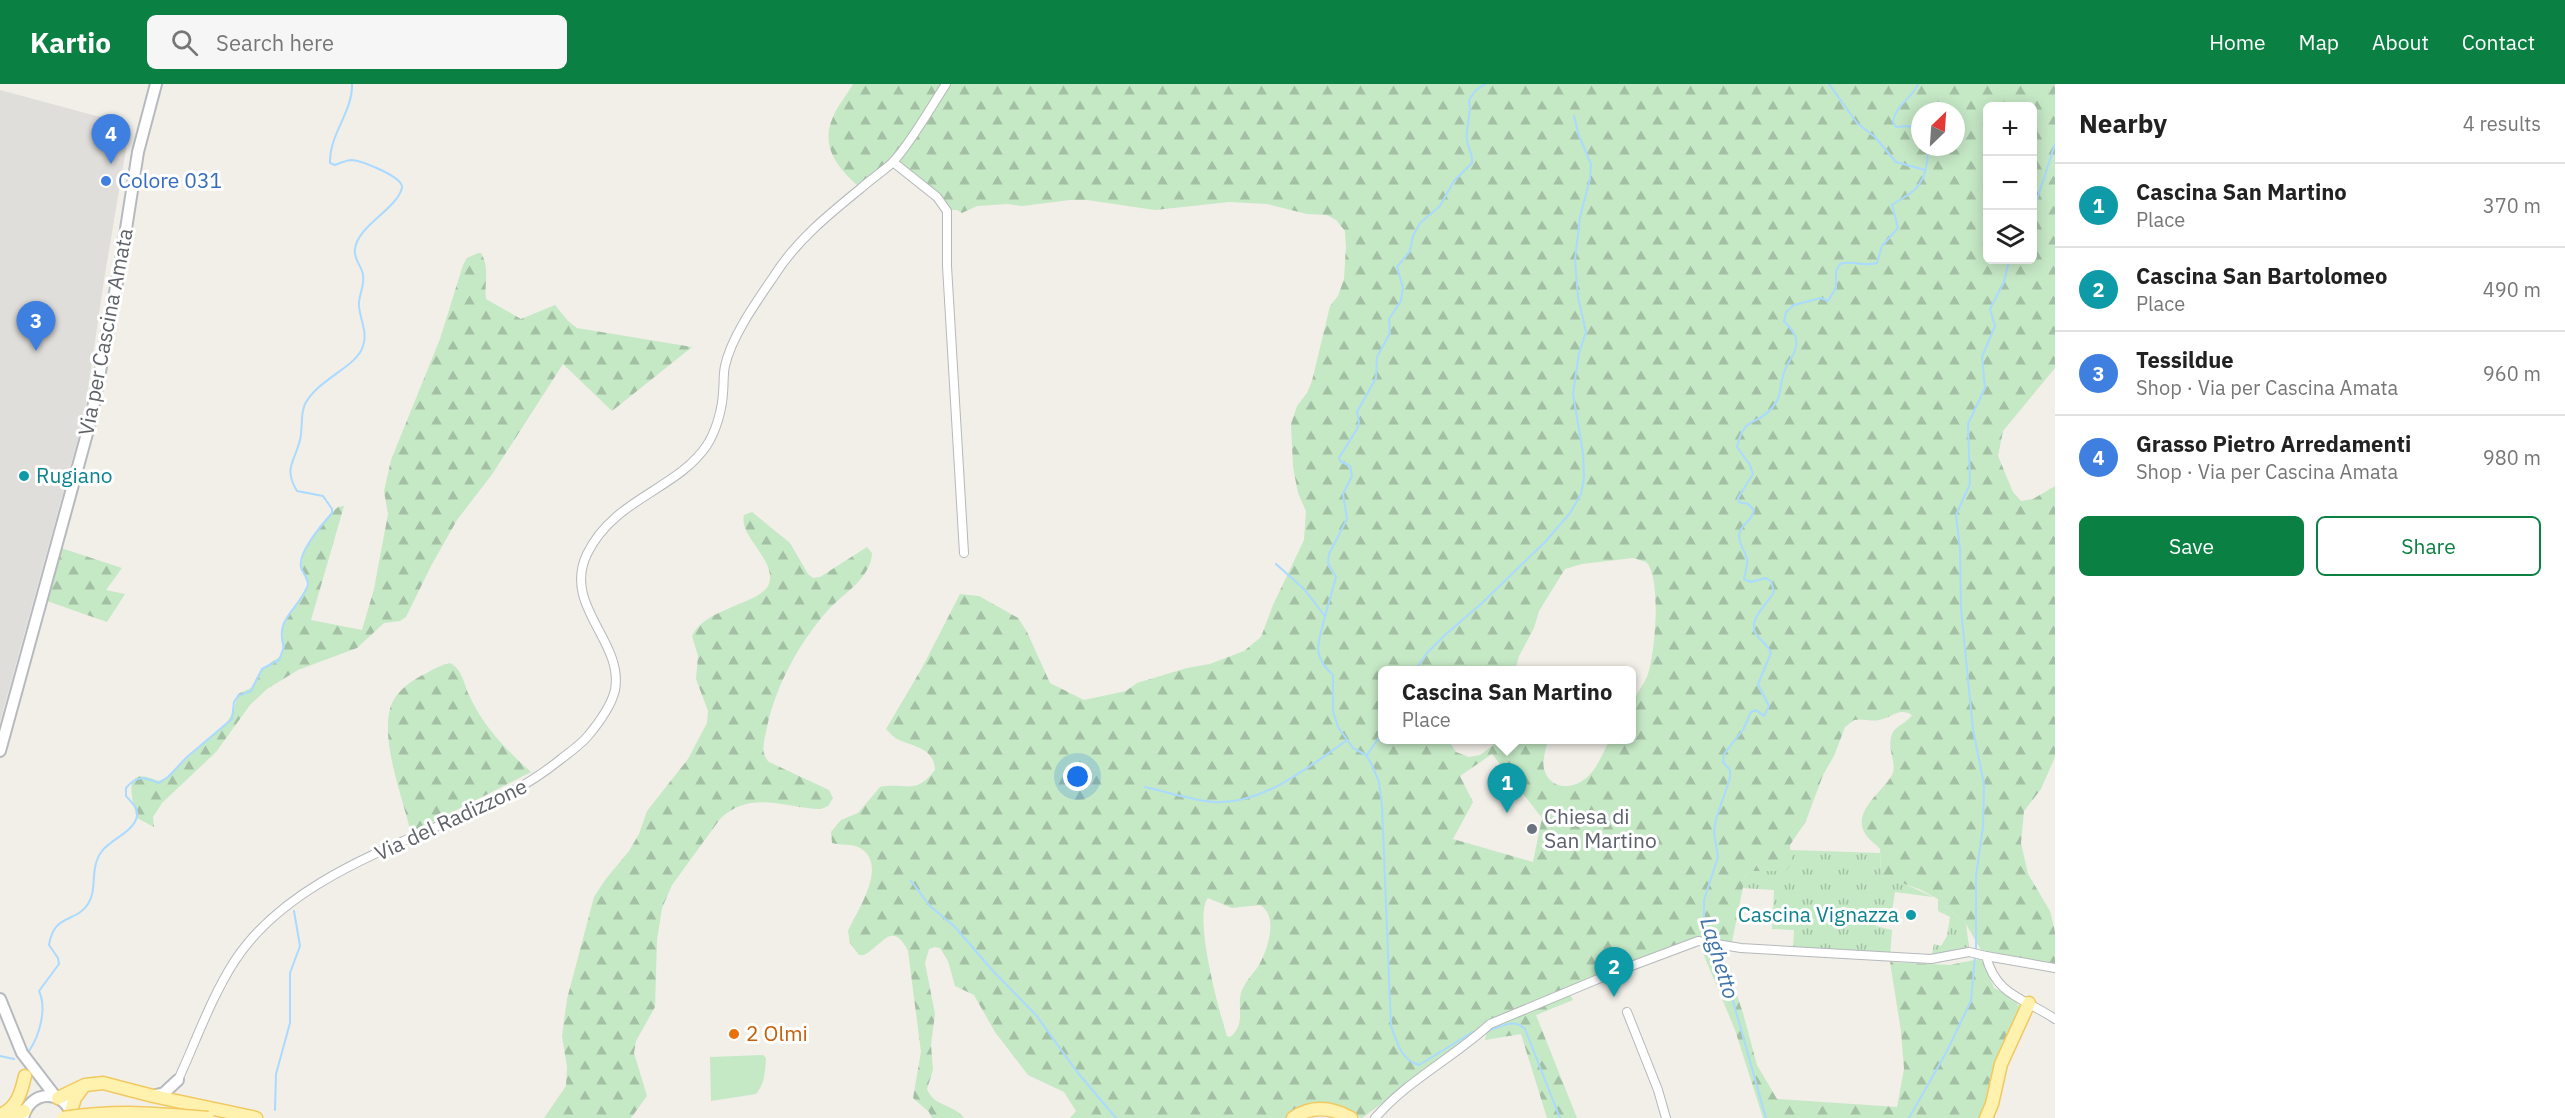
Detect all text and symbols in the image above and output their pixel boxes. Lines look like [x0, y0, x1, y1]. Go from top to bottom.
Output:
search box [147, 15, 567, 69]
text: Kartio [30, 24, 111, 61]
icon: search [168, 26, 201, 59]
text: Search here [216, 28, 334, 57]
text: Home [2209, 28, 2266, 56]
text: Map [2299, 28, 2339, 56]
text: About [2372, 28, 2429, 56]
text: Contact [2462, 28, 2535, 56]
north arrow [1911, 102, 1965, 156]
map controls [1983, 102, 2037, 264]
button: + [1983, 102, 2037, 156]
text: Nearby [2079, 106, 2167, 140]
text: 4 results [2463, 110, 2541, 137]
pin: 4 [92, 115, 130, 164]
button: − [1983, 156, 2037, 210]
place label: Colore 031 [118, 166, 222, 194]
marker: Colore 031 [99, 174, 113, 188]
text: Cascina San Martino [2136, 177, 2347, 206]
text: 1 [2093, 192, 2105, 219]
text: 370 m [2483, 192, 2541, 219]
text: Place [2136, 206, 2185, 233]
button: layers [1983, 210, 2037, 264]
street label: Via per Cascina Amata [71, 226, 139, 438]
text: Cascina San Bartolomeo [2136, 261, 2387, 290]
text: 2 [2093, 276, 2105, 303]
text: 490 m [2483, 276, 2541, 303]
text: Place [2136, 290, 2185, 317]
pin: 3 [16, 302, 56, 351]
text: Tessildue [2136, 345, 2234, 374]
text: 3 [2093, 360, 2105, 387]
text: 960 m [2483, 360, 2541, 387]
text: Shop · Via per Cascina Amata [2136, 374, 2398, 401]
text: Grasso Pietro Arredamenti [2136, 429, 2411, 458]
text: 4 [2093, 444, 2105, 471]
text: 980 m [2483, 444, 2541, 471]
text: Shop · Via per Cascina Amata [2136, 458, 2398, 485]
place label: Rugiano [36, 461, 113, 489]
marker: Rugiano [17, 469, 31, 483]
button: Save [2079, 516, 2304, 576]
button: Share [2316, 516, 2541, 576]
popup [1378, 666, 1636, 744]
text: Cascina San Martino [1402, 677, 1612, 706]
text: Place [1402, 706, 1451, 733]
your location [1063, 762, 1092, 791]
pin: 1 [1488, 764, 1526, 813]
street label: Via del Radizzone [370, 772, 531, 867]
place label: Chiesa di San Martino [1544, 802, 1657, 854]
marker: Chiesa di San Martino [1525, 822, 1539, 836]
place label: Cascina Vignazza [1738, 900, 1899, 928]
marker: Cascina Vignazza [1904, 908, 1918, 922]
water label: Laghetto [1694, 913, 1747, 1002]
pin: 2 [1594, 948, 1634, 997]
place label: 2 Olmi [746, 1019, 808, 1047]
marker: 2 Olmi [727, 1027, 741, 1041]

